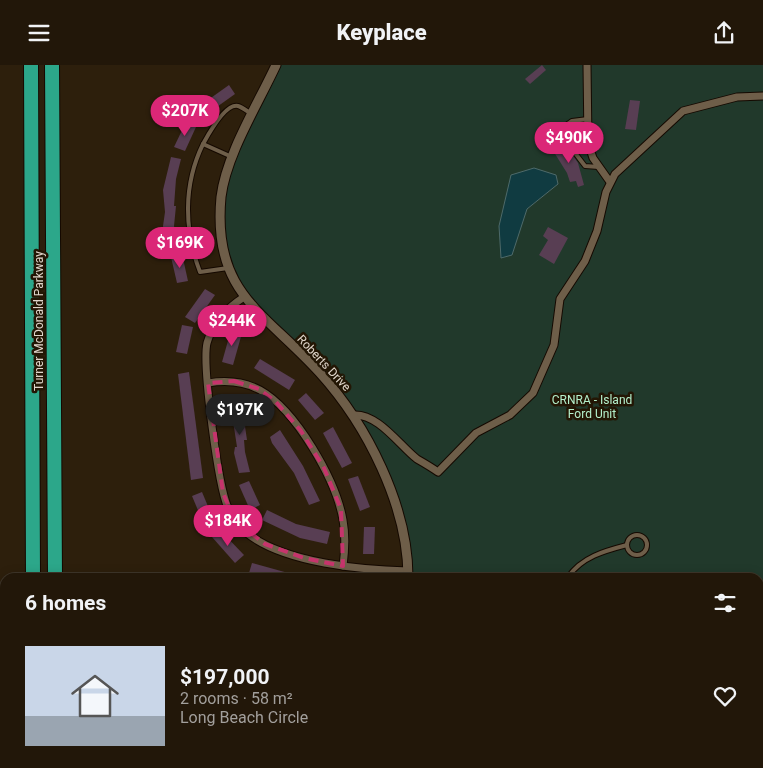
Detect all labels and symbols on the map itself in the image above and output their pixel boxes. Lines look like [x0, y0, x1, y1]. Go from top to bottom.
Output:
pin: $207K [150, 95, 220, 137]
pin: $490K [534, 121, 604, 164]
pin: $169K [145, 227, 215, 269]
street label: Turner McDonald Parkway [32, 251, 46, 391]
pin: $244K [197, 305, 267, 347]
street label: Roberts Drive [294, 332, 354, 394]
pin: $197K [205, 393, 275, 436]
park label: CRNRA - Island Ford Unit [552, 393, 632, 421]
pin: $184K [193, 505, 263, 547]

